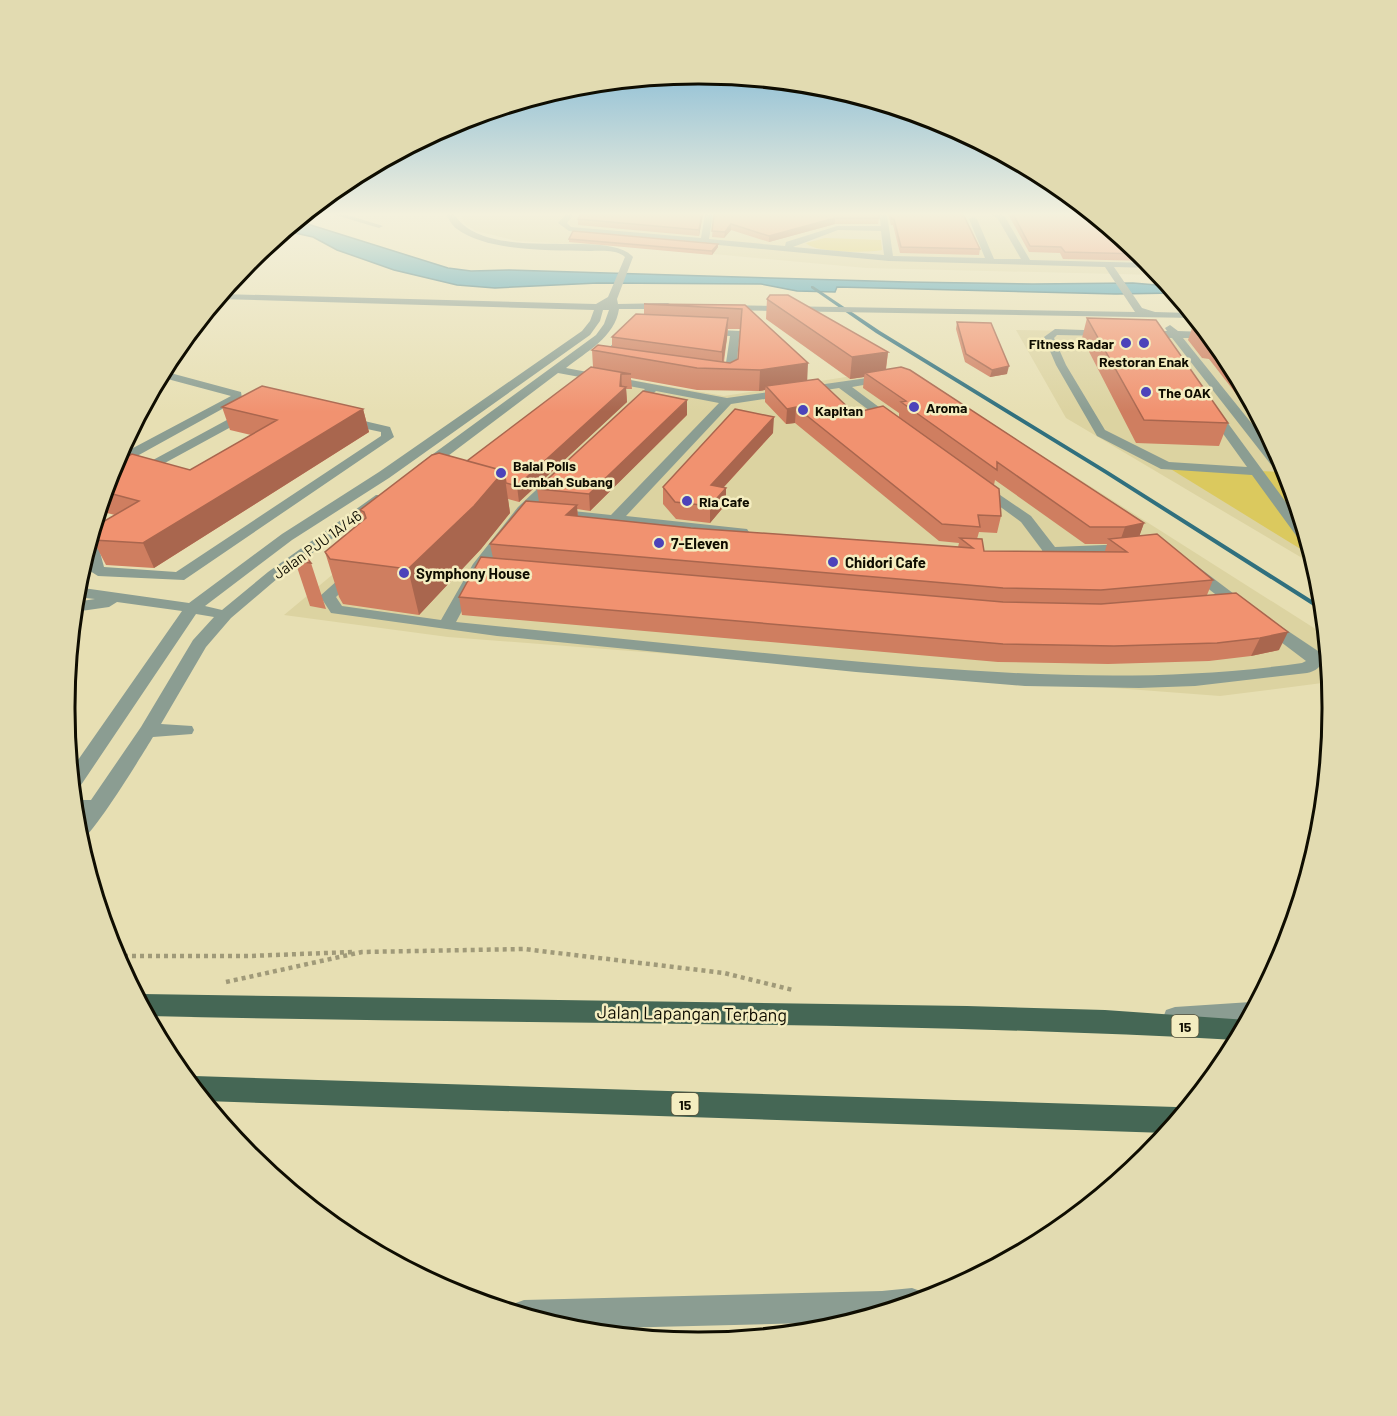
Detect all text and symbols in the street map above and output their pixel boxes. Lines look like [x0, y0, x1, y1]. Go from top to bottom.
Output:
place label: Fitness Radar [1029, 335, 1115, 352]
marker: Fitness Radar [1119, 336, 1133, 350]
marker: Restoran Enak [1137, 336, 1151, 350]
place label: Restoran Enak [1099, 353, 1189, 370]
place label: The OAK [1158, 384, 1211, 401]
marker: The OAK [1139, 385, 1153, 399]
place label: Aroma [926, 399, 967, 416]
marker: Aroma [907, 400, 921, 414]
place label: Kapitan [815, 402, 863, 419]
marker: Kapitan [796, 403, 810, 417]
place label: Balai Polis Lembah Subang [513, 457, 613, 490]
marker: Balai Polis Lembah Subang [494, 466, 508, 480]
place label: Ria Cafe [699, 493, 750, 510]
marker: Ria Cafe [680, 494, 694, 508]
street label: Jalan PJU 1A/46 [269, 506, 365, 582]
place label: 7-Eleven [671, 534, 728, 552]
marker: 7-Eleven [652, 536, 666, 550]
place label: Chidori Cafe [845, 553, 926, 571]
marker: Chidori Cafe [826, 555, 840, 569]
place label: Symphony House [416, 564, 530, 582]
marker: Symphony House [397, 566, 411, 580]
street label: Jalan Lapangan Terbang [597, 1000, 787, 1026]
road number: 15 [1172, 1015, 1198, 1037]
road number: 15 [672, 1093, 698, 1115]

